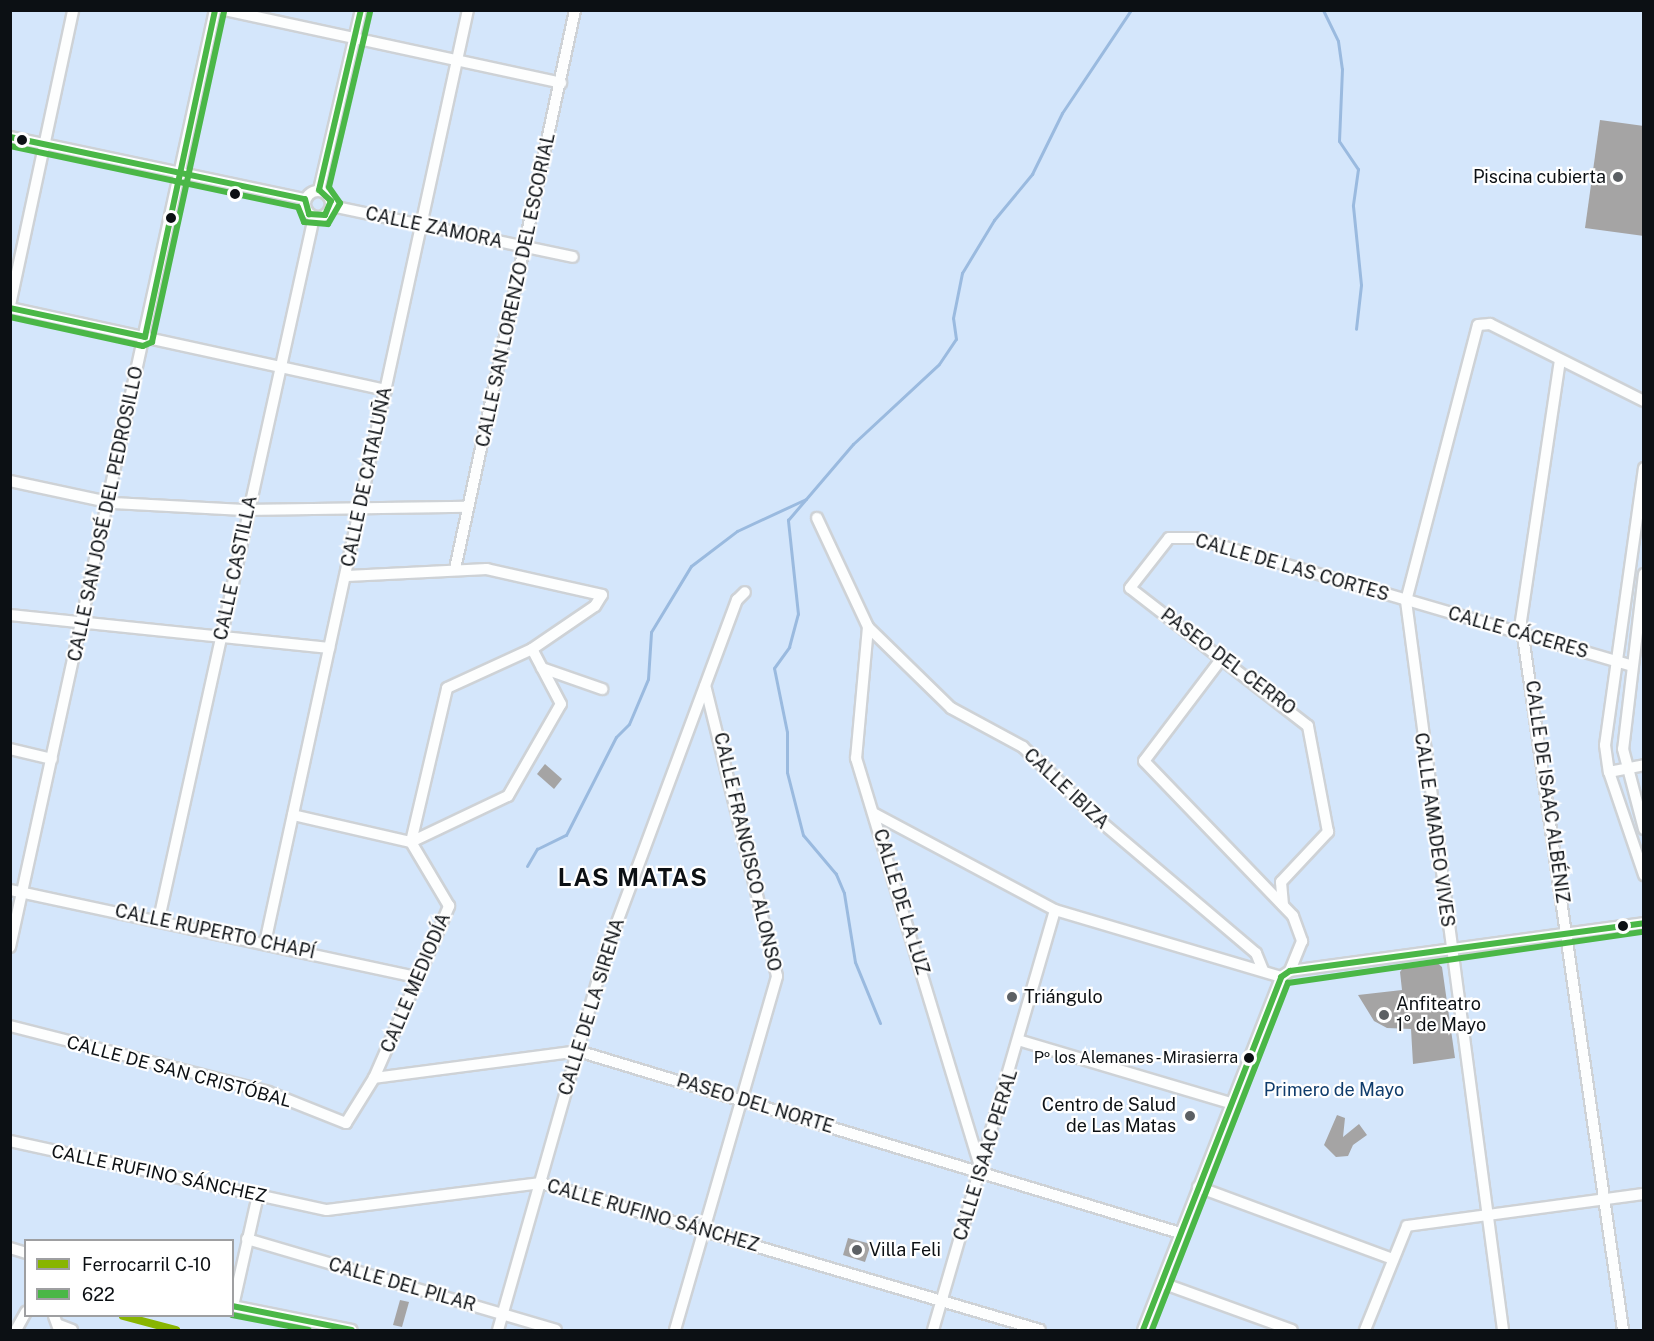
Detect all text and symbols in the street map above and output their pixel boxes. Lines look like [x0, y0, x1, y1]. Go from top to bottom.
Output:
street label: CALLE SAN LORENZO DEL ESCORIAL [472, 131, 560, 449]
unlabelled marker [16, 134, 28, 146]
place label: Piscina cubierta [1473, 166, 1606, 188]
marker: Piscina cubierta [1611, 170, 1625, 184]
unlabelled marker [229, 188, 241, 200]
street label: CALLE ZAMORA [363, 203, 505, 253]
unlabelled marker [165, 212, 177, 224]
street label: CALLE SAN JOSÉ DEL PEDROSILLO [64, 364, 148, 664]
street label: CALLE DE CATALUÑA [337, 385, 397, 569]
street label: CALLE CASTILLA [210, 494, 262, 642]
street label: CALLE DE LAS CORTES [1193, 530, 1391, 606]
street label: CALLE CÁCERES [1445, 603, 1591, 663]
street label: PASEO DEL CERRO [1156, 604, 1300, 720]
street label: CALLE DE ISAAC ALBÉNIZ [1521, 679, 1573, 905]
street label: CALLE FRANCISCO ALONSO [709, 730, 785, 974]
street label: CALLE AMADEO VIVES [1410, 731, 1458, 929]
street label: CALLE IBIZA [1019, 744, 1113, 834]
street label: CALLE DE LA LUZ [869, 827, 933, 977]
district label: LAS MATAS [558, 864, 708, 892]
street label: CALLE RUPERTO CHAPÍ [113, 900, 317, 964]
street label: CALLE MEDIODÍA [377, 910, 455, 1056]
street label: CALLE DE LA SIRENA [555, 916, 629, 1098]
unlabelled marker [1617, 920, 1629, 932]
place label: Triángulo [1024, 986, 1103, 1008]
marker: Triángulo [1005, 990, 1019, 1004]
place label: Anfiteatro 1° de Mayo [1396, 994, 1487, 1036]
marker: Anfiteatro 1° de Mayo [1377, 1008, 1391, 1022]
street label: CALLE DE SAN CRISTÓBAL [64, 1032, 294, 1112]
place label: Pº los Alemanes - Mirasierra [1029, 1048, 1238, 1068]
marker: Pº los Alemanes - Mirasierra [1243, 1052, 1255, 1064]
street label: CALLE ISAAC PERAL [950, 1067, 1022, 1243]
street label: PASEO DEL NORTE [674, 1070, 836, 1138]
park label: Primero de Mayo [1264, 1079, 1404, 1101]
place label: Centro de Salud de Las Matas [1041, 1095, 1176, 1138]
marker: Centro de Salud de Las Matas [1181, 1107, 1199, 1125]
street label: CALLE RUFINO SÁNCHEZ [49, 1141, 269, 1207]
street label: CALLE RUFINO SÁNCHEZ [544, 1175, 762, 1257]
legend [24, 1239, 234, 1317]
place label: Villa Feli [869, 1239, 941, 1261]
marker: Villa Feli [850, 1243, 864, 1257]
text: Ferrocarril C-10 [82, 1254, 211, 1275]
street label: CALLE DEL PILAR [326, 1254, 478, 1316]
text: 622 [82, 1284, 115, 1305]

